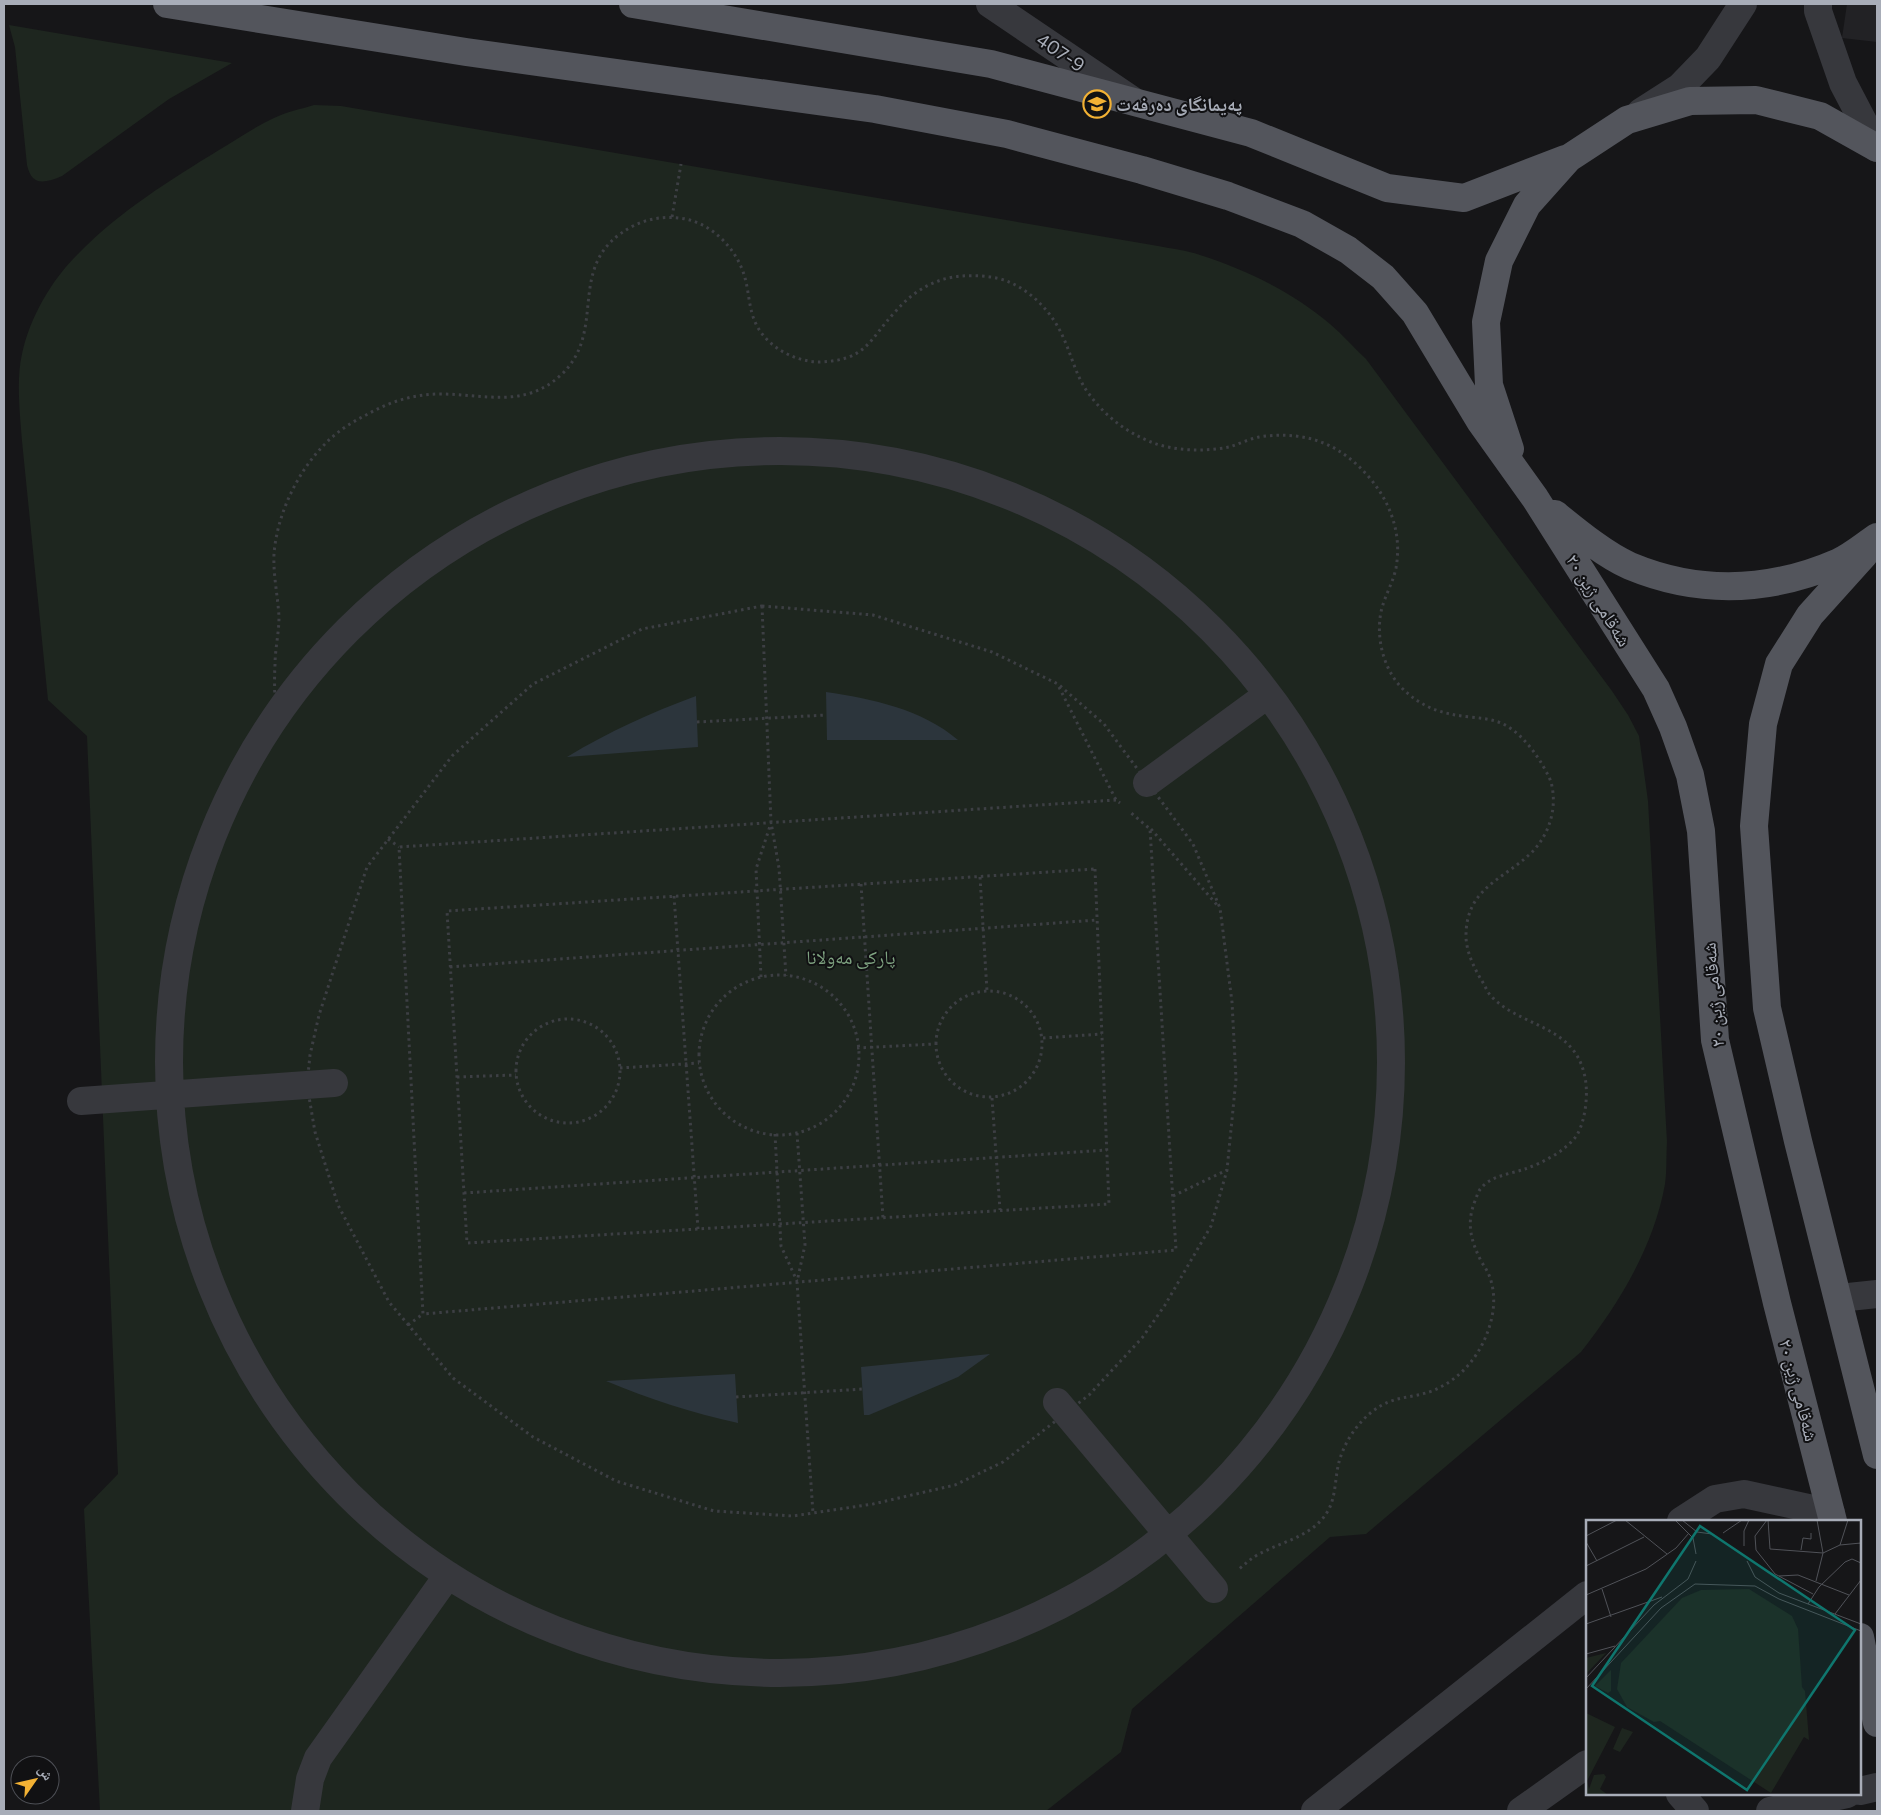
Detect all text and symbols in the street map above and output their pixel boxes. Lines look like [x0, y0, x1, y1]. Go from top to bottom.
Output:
street label: 407-9 [1033, 27, 1090, 76]
school or university icon: پەیمانگای دەرفەت [1082, 89, 1112, 119]
place label: پەیمانگای دەرفەت [1116, 92, 1242, 116]
street label: شەقامی ژین ٢٠ [1561, 549, 1637, 651]
street label: شەقامی ژین ٢٠ [1696, 942, 1730, 1048]
park label: پارکی مەولانا [806, 945, 896, 969]
street label: شەقامی ژین ٢٠ [1774, 1336, 1824, 1444]
inset map [1586, 1520, 1861, 1795]
north arrow [10, 1755, 60, 1805]
text: ش [34, 1762, 57, 1784]

